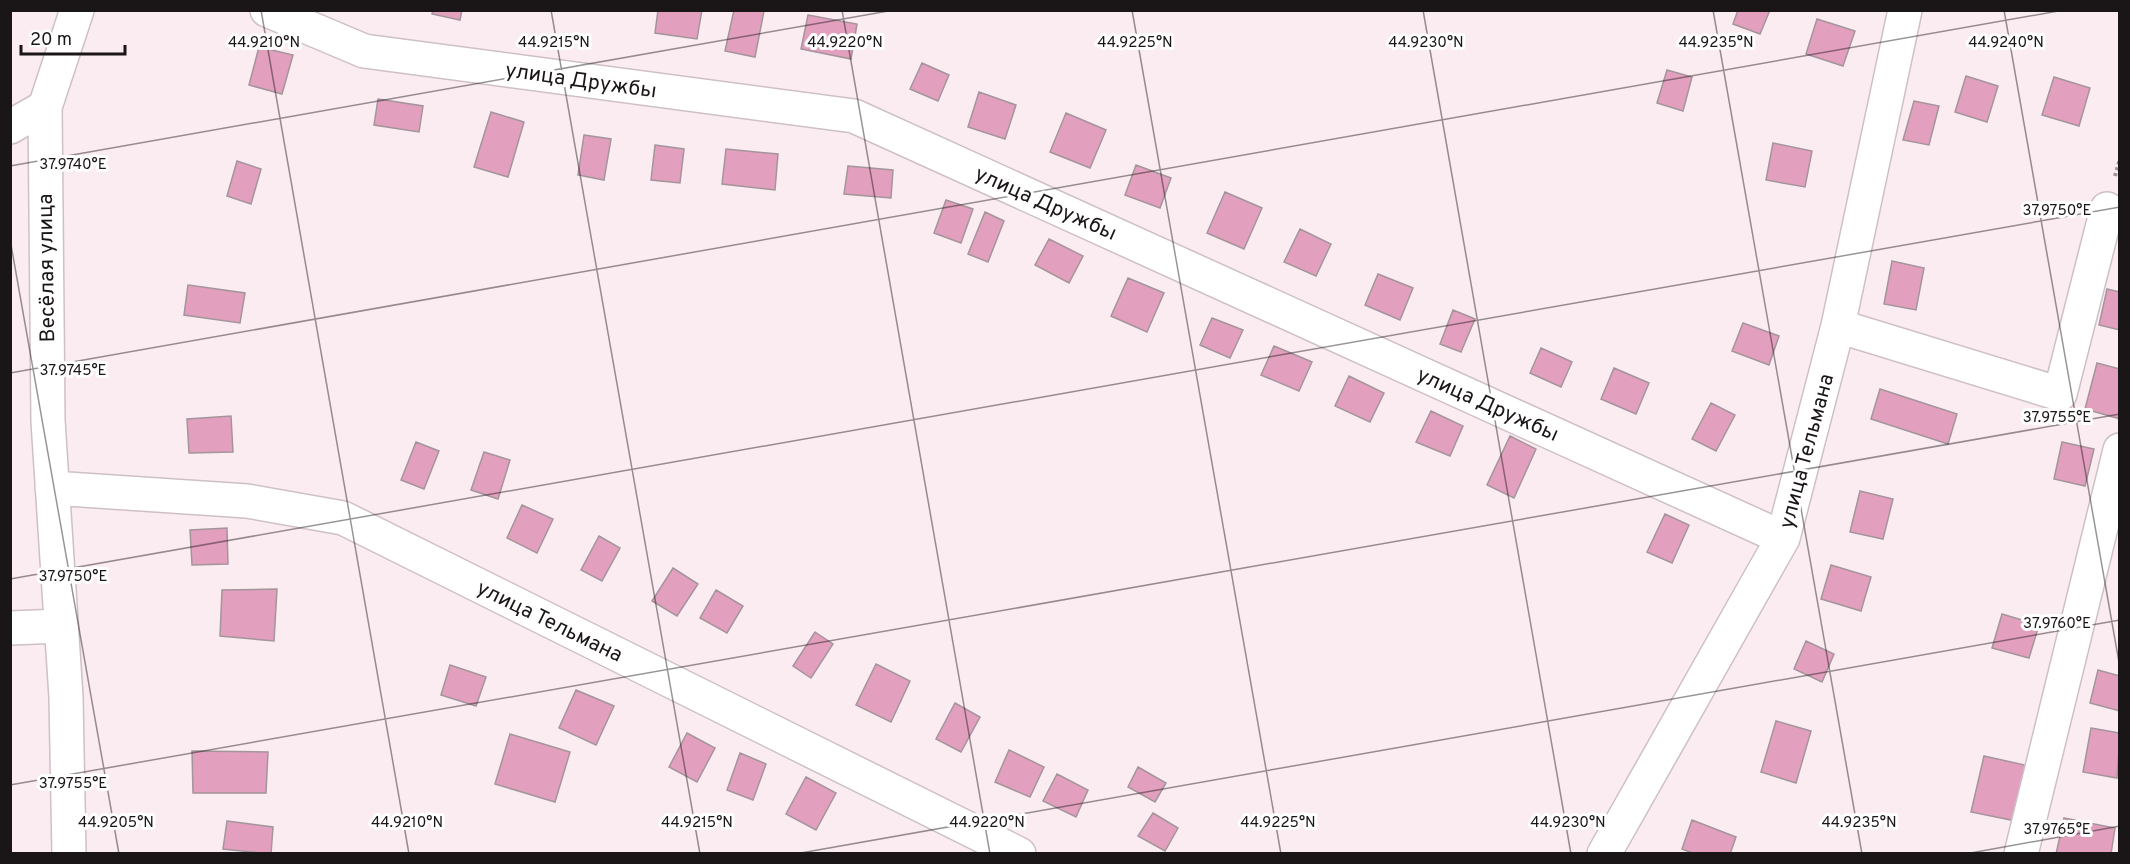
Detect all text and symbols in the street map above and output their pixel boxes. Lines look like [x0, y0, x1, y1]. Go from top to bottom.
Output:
scale bar [21, 18, 124, 56]
text: 20 m [30, 29, 72, 52]
text: 44.9210°N [228, 34, 300, 53]
text: 44.9215°N [518, 34, 590, 53]
text: 44.9220°N [807, 34, 883, 53]
text: 44.9225°N [1097, 34, 1173, 53]
text: 44.9230°N [1388, 34, 1464, 53]
text: 44.9235°N [1678, 34, 1754, 53]
text: 44.9240°N [1968, 34, 2044, 53]
street label: улица Дружбы [503, 58, 658, 105]
text: 37.9740°E [39, 156, 107, 175]
street label: улица Дружбы [970, 161, 1121, 248]
street label: Весёлая улица [33, 193, 62, 343]
text: 37.9750°E [2023, 202, 2091, 221]
text: 37.9745°E [39, 362, 107, 381]
street label: улица Дружбы [1412, 362, 1563, 449]
street label: улица Тельмана [1774, 371, 1841, 532]
text: 37.9755°E [2023, 409, 2091, 428]
text: 37.9750°E [39, 568, 107, 587]
street label: улица Тельмана [472, 575, 627, 669]
text: 37.9760°E [2023, 615, 2091, 634]
text: 37.9755°E [39, 775, 107, 794]
text: 44.9205°N [78, 814, 154, 833]
text: 44.9210°N [371, 814, 443, 833]
text: 44.9215°N [661, 814, 733, 833]
text: 44.9220°N [949, 814, 1025, 833]
text: 44.9225°N [1240, 814, 1316, 833]
text: 44.9230°N [1530, 814, 1606, 833]
text: 44.9235°N [1821, 814, 1897, 833]
text: 37.9765°E [2023, 821, 2091, 840]

